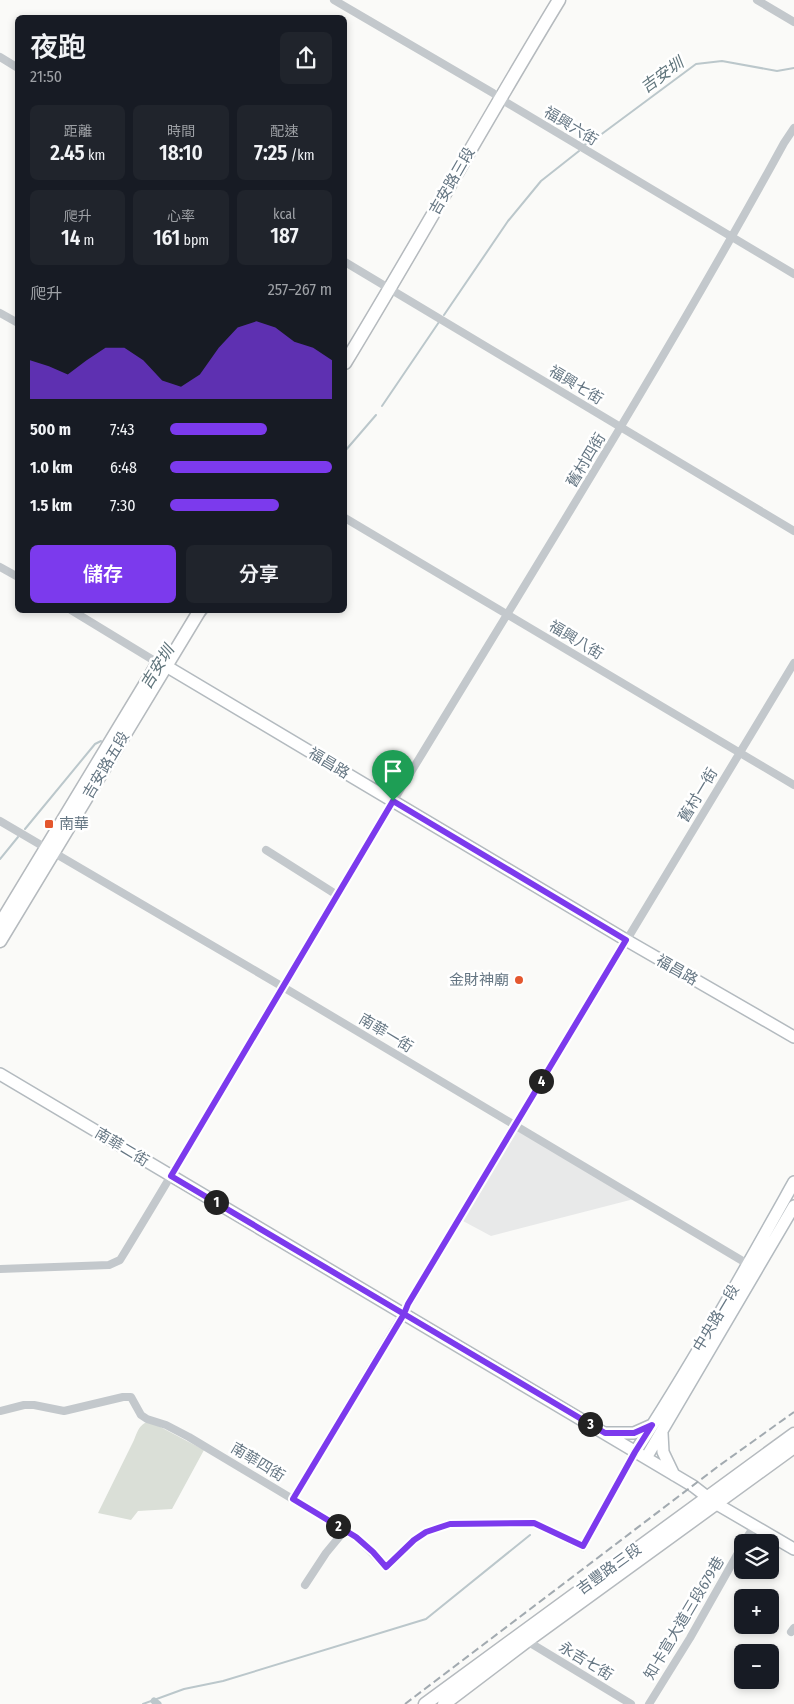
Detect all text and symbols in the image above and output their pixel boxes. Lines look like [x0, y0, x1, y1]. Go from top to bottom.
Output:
text: 夜跑 [30, 31, 86, 64]
button: share [280, 32, 332, 84]
water label: 吉安圳 [637, 52, 689, 97]
text: 21:50 [30, 67, 62, 86]
street label: 福興六街 [541, 103, 601, 149]
text: 距離 [64, 123, 92, 140]
text: 時間 [167, 123, 195, 140]
text: 配速 [270, 123, 298, 140]
text: 2.45 [50, 140, 85, 166]
text: 18:10 [159, 140, 203, 166]
text: 7:25 [254, 140, 287, 166]
street label: 吉安路三段 [425, 144, 479, 218]
text: km [85, 147, 105, 164]
text: /km [287, 147, 315, 164]
text: kcal [273, 206, 296, 223]
text: 爬升 [64, 208, 92, 225]
text: 心率 [167, 208, 195, 225]
text: 187 [270, 223, 298, 249]
text: 14 [61, 225, 80, 251]
text: 161 [153, 225, 180, 251]
text: m [80, 232, 94, 249]
text: bpm [180, 232, 209, 249]
text: 257–267 m [268, 280, 332, 299]
text: 爬升 [30, 284, 62, 303]
street label: 福興七街 [546, 362, 606, 408]
text: 500 m [30, 420, 71, 439]
text: 7:43 [110, 420, 135, 439]
street label: 舊村四街 [563, 430, 609, 490]
text: 1.0 km [30, 458, 73, 477]
text: 6:48 [110, 458, 137, 477]
text: 1.5 km [30, 496, 72, 515]
text: 7:30 [110, 496, 136, 515]
button: 儲存 [30, 545, 176, 603]
button: 分享 [186, 545, 332, 603]
street label: 福興八街 [546, 617, 606, 663]
water label: 吉安圳 [136, 640, 179, 692]
street label: 吉安路五段 [79, 728, 133, 802]
street label: 福昌路 [305, 744, 353, 782]
pin [372, 750, 414, 801]
icon: arrive [379, 757, 407, 785]
street label: 舊村一街 [675, 765, 721, 825]
place label: 南華 [59, 815, 89, 833]
marker: 南華 [43, 818, 55, 830]
street label: 福昌路 [653, 951, 701, 989]
place label: 金財神廟 [449, 971, 509, 989]
marker: 金財神廟 [513, 974, 525, 986]
street label: 南華一街 [356, 1010, 416, 1056]
pin: 4 [528, 1068, 554, 1094]
text: 4 [538, 1073, 545, 1090]
street label: 南華二街 [92, 1124, 152, 1170]
pin: 1 [204, 1190, 228, 1214]
text: 1 [214, 1194, 219, 1211]
street label: 中央路一段 [689, 1281, 743, 1355]
pin: 3 [578, 1412, 602, 1436]
text: 3 [587, 1416, 594, 1433]
street label: 南華四街 [228, 1439, 288, 1485]
pin: 2 [326, 1514, 350, 1538]
text: 2 [335, 1518, 342, 1535]
map controls [734, 1534, 779, 1689]
button: layers [734, 1534, 779, 1579]
street label: 吉豐路三段 [573, 1540, 645, 1598]
street label: 知卡宣大道三段679巷 [640, 1553, 728, 1683]
button: + [734, 1589, 779, 1634]
street label: 永吉七街 [556, 1638, 616, 1684]
button: − [734, 1644, 779, 1689]

